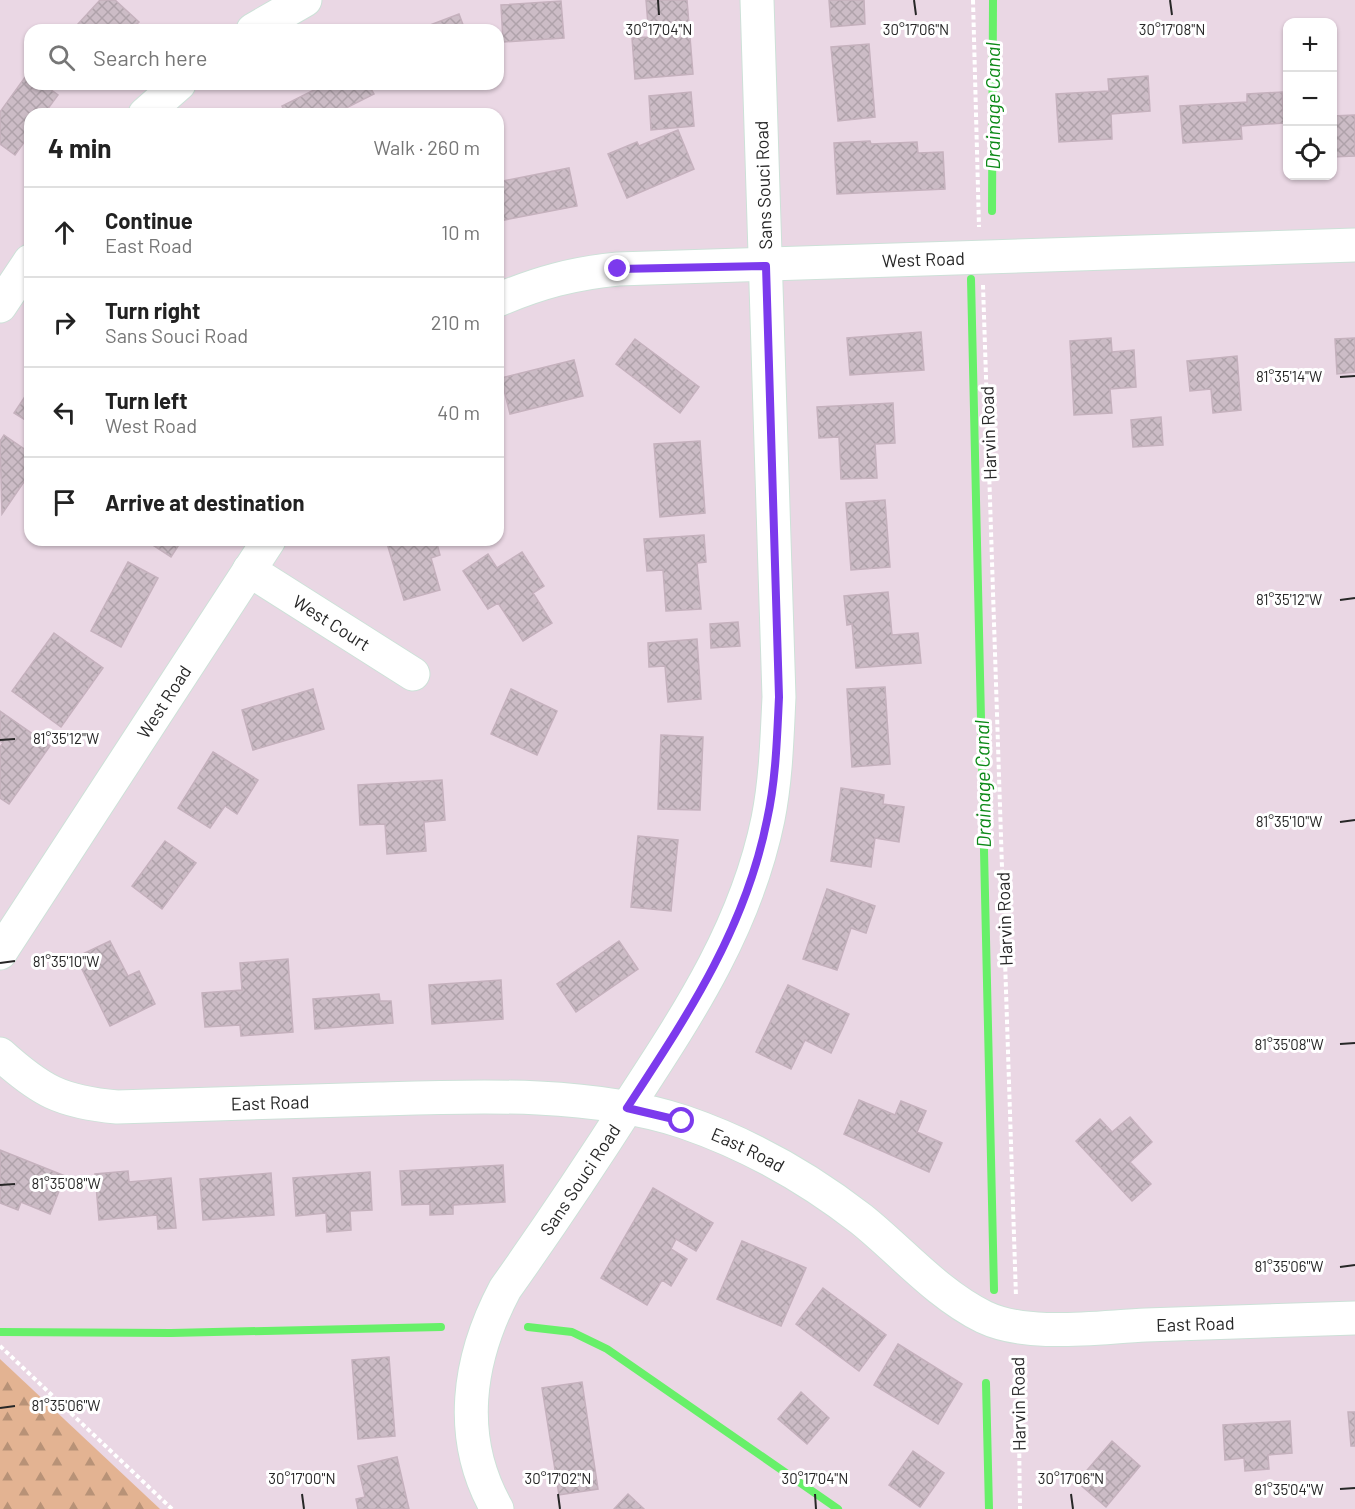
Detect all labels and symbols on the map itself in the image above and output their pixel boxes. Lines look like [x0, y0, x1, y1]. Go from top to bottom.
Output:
text: 30°17'04"N [626, 20, 692, 38]
text: 30°17'06"N [883, 20, 949, 38]
text: 30°17'08"N [1139, 20, 1205, 38]
water label: Drainage Canal [980, 42, 1004, 170]
street label: Sans Souci Road [750, 120, 776, 250]
street label: West Road [882, 247, 965, 271]
route end [604, 255, 630, 281]
text: 81°35'14"W [1256, 367, 1322, 385]
street label: Harvin Road [975, 386, 1001, 480]
street label: West Court [289, 590, 374, 655]
text: 81°35'12"W [1256, 590, 1322, 608]
street label: West Road [132, 661, 196, 742]
water label: Drainage Canal [969, 719, 995, 848]
text: 81°35'12"W [33, 729, 99, 747]
text: 81°35'10"W [1256, 812, 1322, 830]
street label: Harvin Road [991, 872, 1017, 966]
text: 81°35'10"W [33, 952, 99, 970]
text: 81°35'08"W [1254, 1035, 1324, 1053]
street label: East Road [231, 1090, 310, 1114]
route start [668, 1107, 694, 1133]
street label: Sans Souci Road [535, 1120, 625, 1239]
street label: East Road [708, 1122, 789, 1177]
text: 81°35'08"W [31, 1174, 101, 1192]
text: 81°35'06"W [1254, 1257, 1324, 1275]
street label: East Road [1156, 1311, 1235, 1336]
street label: Harvin Road [1006, 1357, 1030, 1451]
text: 81°35'06"W [31, 1396, 101, 1414]
text: 30°17'00"N [268, 1469, 336, 1487]
text: 30°17'02"N [525, 1469, 591, 1487]
text: 30°17'04"N [782, 1469, 848, 1487]
text: 30°17'06"N [1038, 1469, 1104, 1487]
text: 81°35'04"W [1254, 1480, 1324, 1498]

